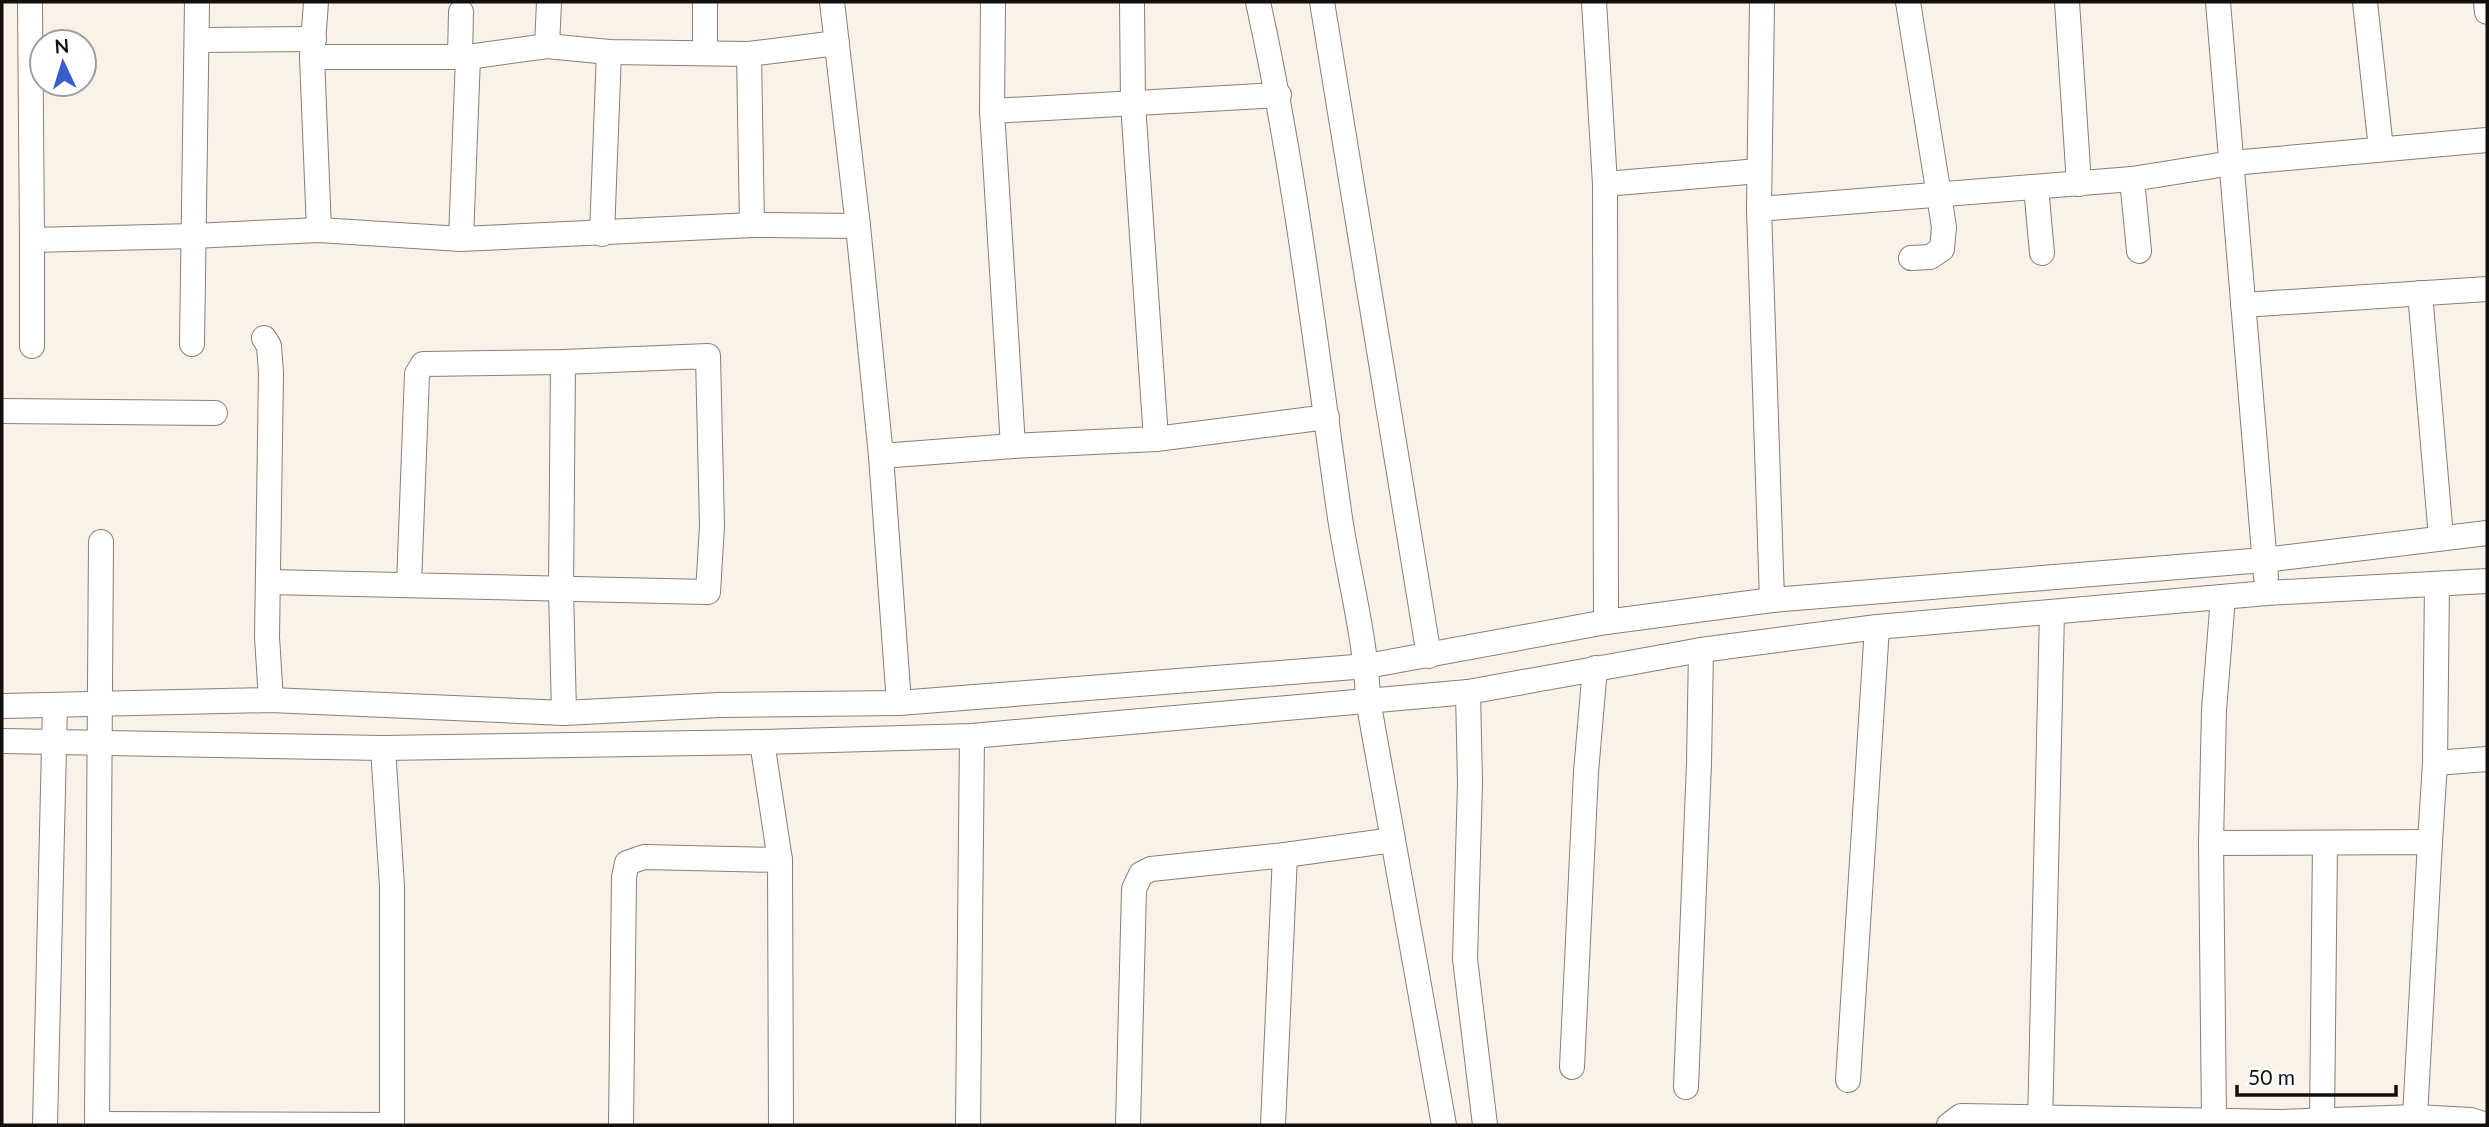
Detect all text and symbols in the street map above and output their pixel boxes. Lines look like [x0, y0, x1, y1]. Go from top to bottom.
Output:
north arrow [28, 28, 98, 98]
text: N [54, 34, 70, 58]
scale bar [2237, 1054, 2396, 1098]
text: 50 m [2248, 1064, 2295, 1089]

